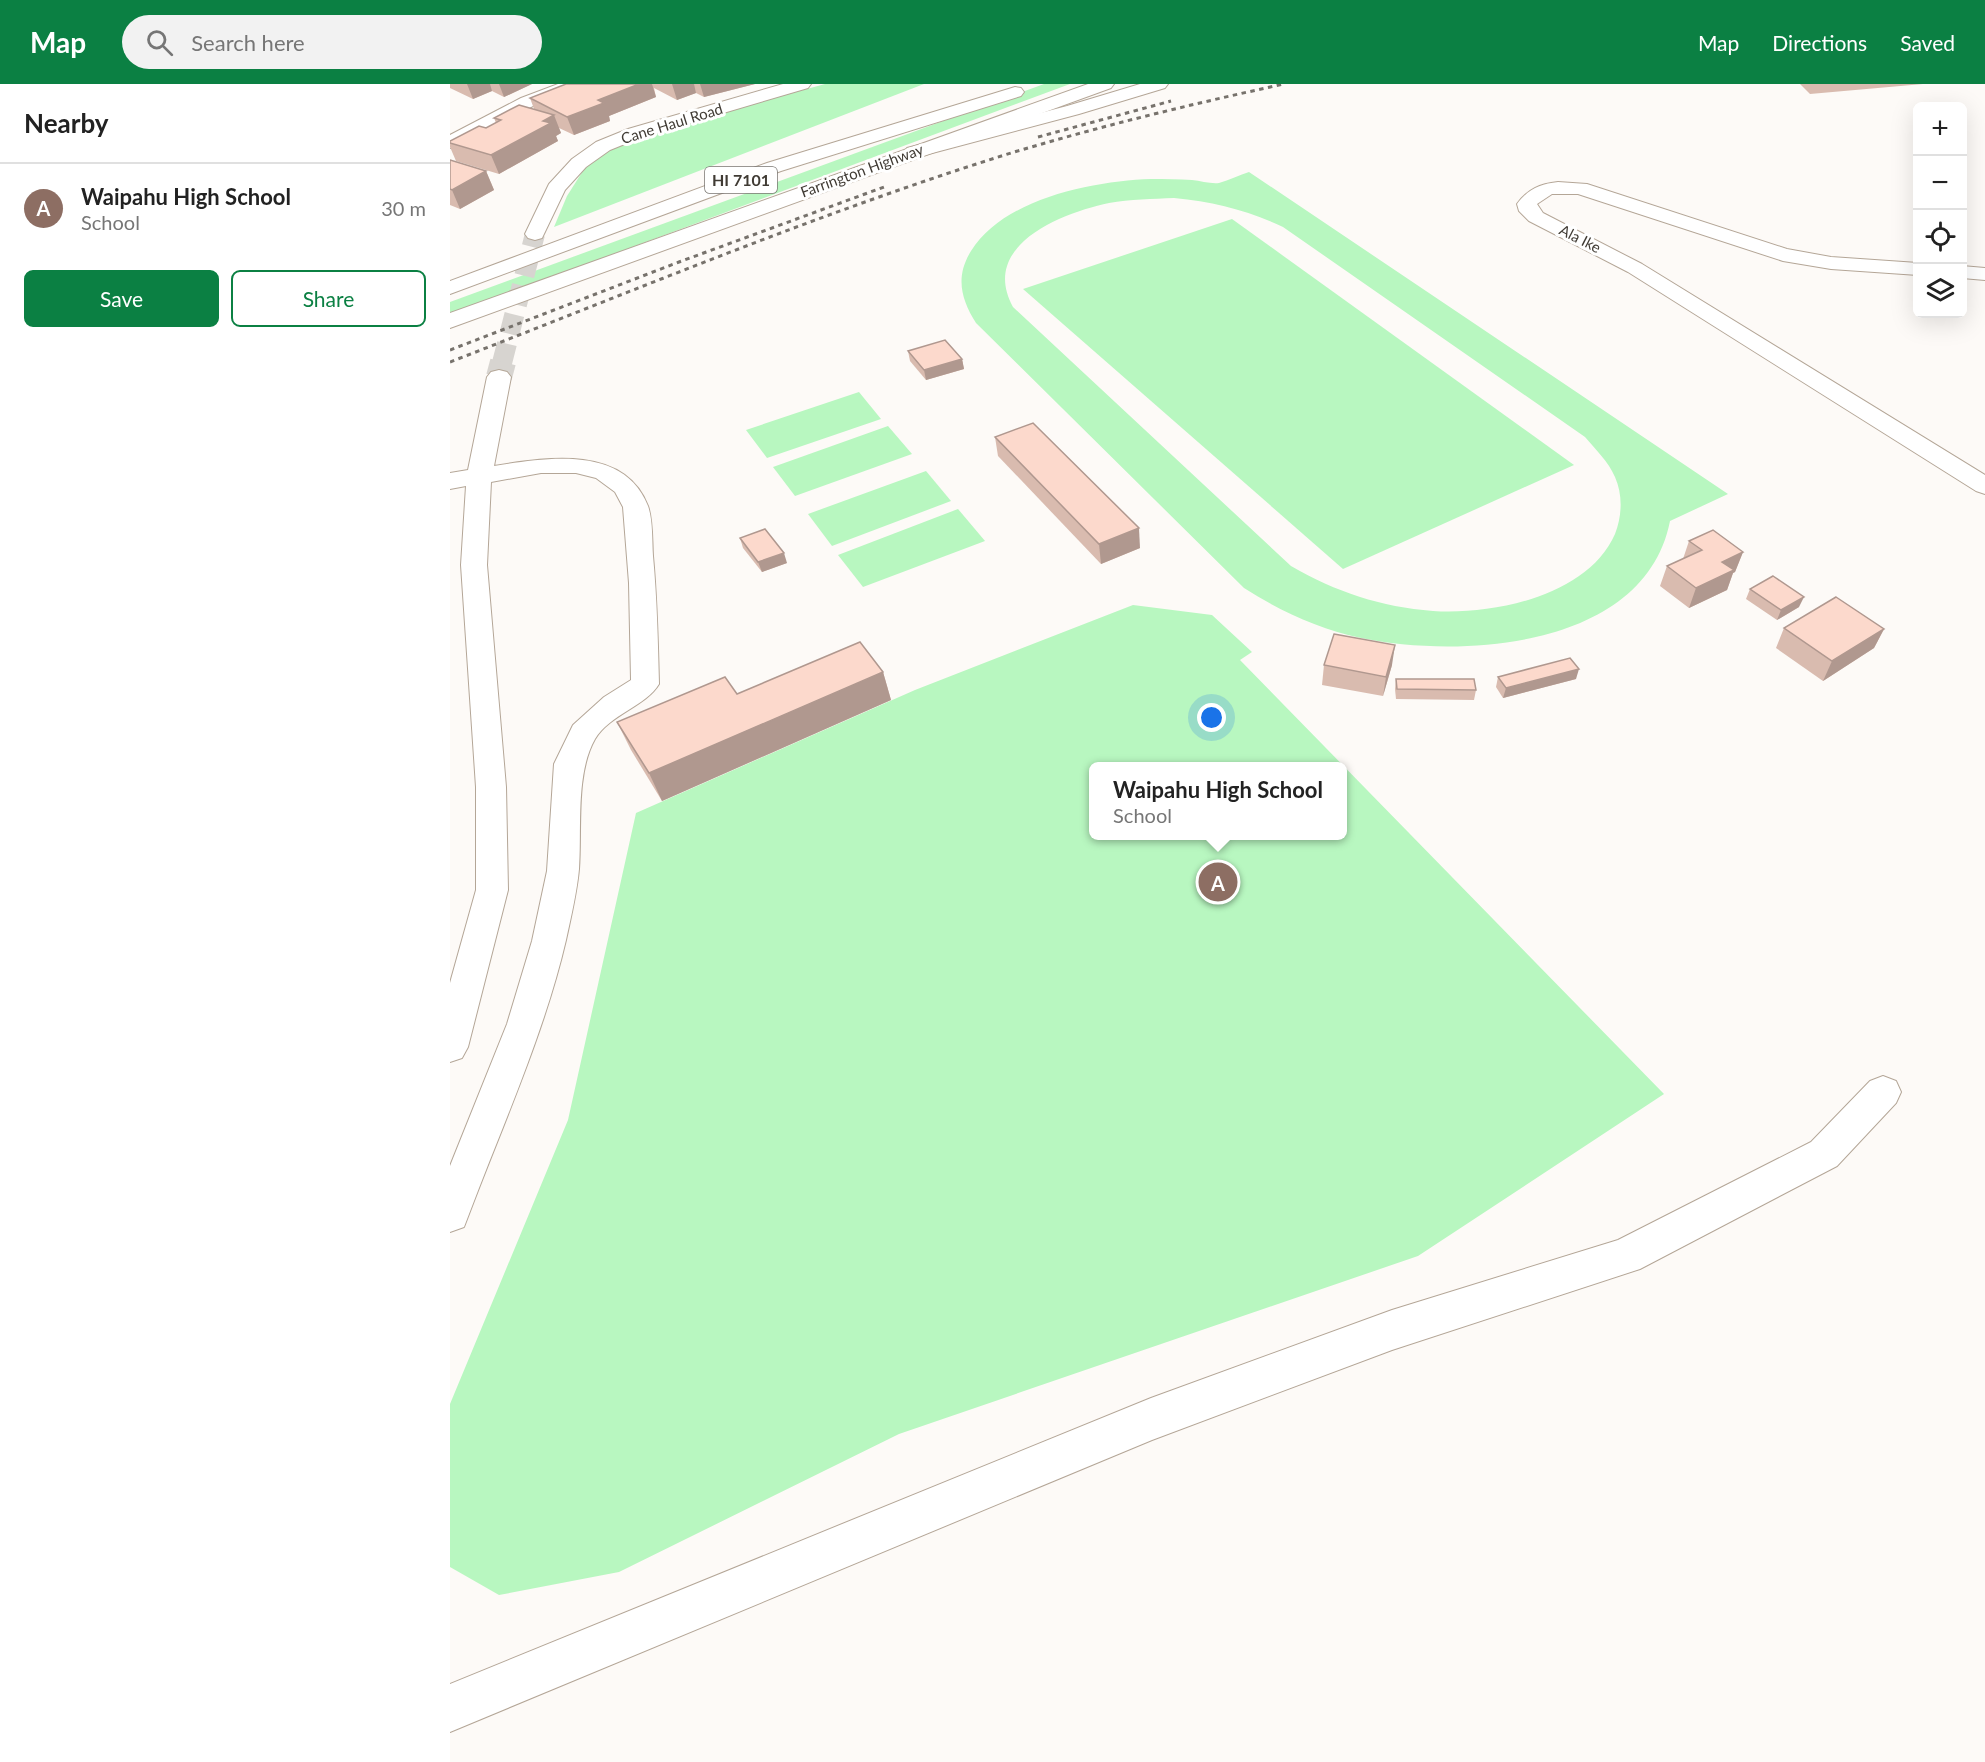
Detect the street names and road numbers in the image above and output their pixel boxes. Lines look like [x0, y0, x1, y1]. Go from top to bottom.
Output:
street label: Cane Haul Road [619, 99, 725, 147]
street label: Farrington Highway [798, 139, 926, 201]
road number: HI 7101 [705, 167, 777, 193]
street label: Ala Ike [1557, 220, 1604, 256]

